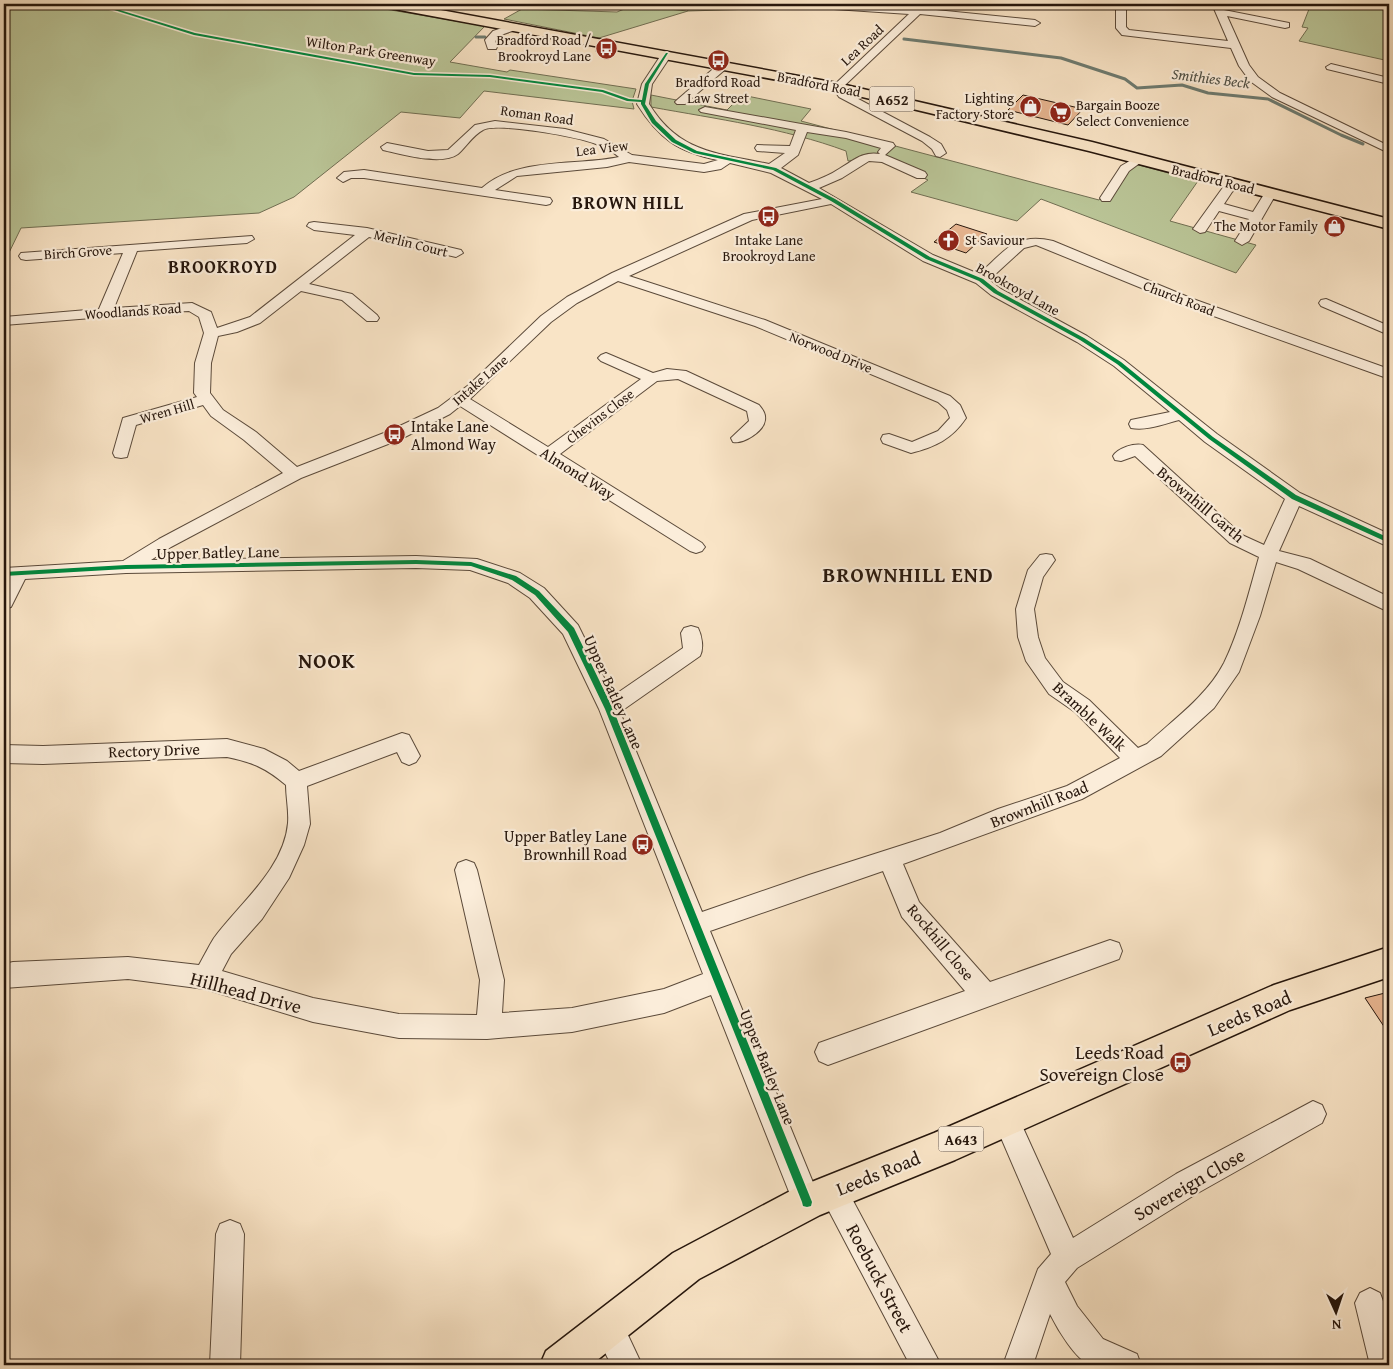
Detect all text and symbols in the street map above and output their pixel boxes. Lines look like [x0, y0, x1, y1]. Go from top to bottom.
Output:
street label: Lea Road [836, 19, 888, 70]
place label: Bradford Road / Brookroyd Lane [497, 30, 591, 66]
street label: Wilton Park Greenway [305, 31, 437, 71]
bus stop icon: Bradford Road / Brookroyd Lane [595, 36, 619, 60]
bus stop icon: Bradford Road Law Street [706, 48, 730, 72]
water label: Smithies Beck [1171, 63, 1251, 93]
street label: Bradford Road [775, 66, 863, 102]
place label: Bradford Road Law Street [676, 72, 761, 108]
road number: A652 [870, 86, 914, 112]
place label: Lighting Factory Store [936, 88, 1014, 124]
shop icon: Lighting Factory Store [1018, 94, 1042, 118]
place label: Bargain Booze Select Convenience [1076, 95, 1189, 131]
street label: Roman Road [499, 100, 575, 130]
supermarket icon: Bargain Booze Select Convenience [1048, 101, 1072, 125]
street label: Lea View [575, 135, 629, 161]
street label: Bradford Road [1169, 159, 1257, 199]
district label: BROWN HILL [572, 189, 684, 216]
bus stop icon: Intake Lane Brookroyd Lane [757, 205, 781, 229]
shop icon: The Motor Family [1322, 214, 1346, 238]
place label: The Motor Family [1214, 216, 1318, 236]
street label: Merlin Court [372, 224, 450, 262]
church icon: St Saviour [937, 228, 961, 252]
place label: Intake Lane Brookroyd Lane [723, 230, 816, 266]
place label: St Saviour [965, 230, 1025, 250]
street label: Birch Grove [43, 240, 113, 264]
district label: BROOKROYD [168, 253, 278, 280]
street label: Brookroyd Lane [972, 258, 1064, 320]
street label: Church Road [1140, 275, 1218, 321]
street label: Woodlands Road [84, 298, 183, 324]
street label: Norwood Drive [786, 326, 876, 378]
street label: Intake Lane [448, 350, 513, 410]
street label: Chevins Close [562, 384, 638, 448]
street label: Wren Hill [137, 394, 197, 428]
place label: Intake Lane Almond Way [411, 414, 496, 456]
bus stop icon: Intake Lane Almond Way [383, 423, 407, 447]
street label: Almond Way [536, 440, 620, 506]
street label: Brownhill Garth [1152, 460, 1250, 548]
street label: Upper Batley Lane [156, 539, 280, 565]
district label: BROWNHILL END [822, 559, 994, 590]
street label: Upper Batley Lane [578, 631, 650, 753]
district label: NOOK [298, 645, 356, 676]
street label: Bramble Walk [1048, 675, 1133, 757]
street label: Rectory Drive [108, 736, 200, 764]
street label: Brownhill Road [987, 774, 1092, 834]
place label: Upper Batley Lane Brownhill Road [504, 824, 627, 866]
bus stop icon: Upper Batley Lane Brownhill Road [631, 833, 655, 857]
street label: Rockhill Close [902, 898, 980, 986]
street label: Hillhead Drive [187, 964, 305, 1020]
street label: Leeds Road [1203, 982, 1296, 1043]
street label: Upper Batley Lane [734, 1005, 802, 1129]
place label: Leeds Road Sovereign Close [1040, 1038, 1165, 1088]
bus stop icon: Leeds Road Sovereign Close [1168, 1051, 1192, 1075]
road number: A643 [938, 1126, 984, 1152]
street label: Sovereign Close [1128, 1141, 1250, 1227]
street label: Leeds Road [832, 1143, 925, 1203]
street label: Roebuck Street [840, 1219, 921, 1338]
north arrow [1310, 1286, 1360, 1336]
text: N [1331, 1315, 1342, 1335]

